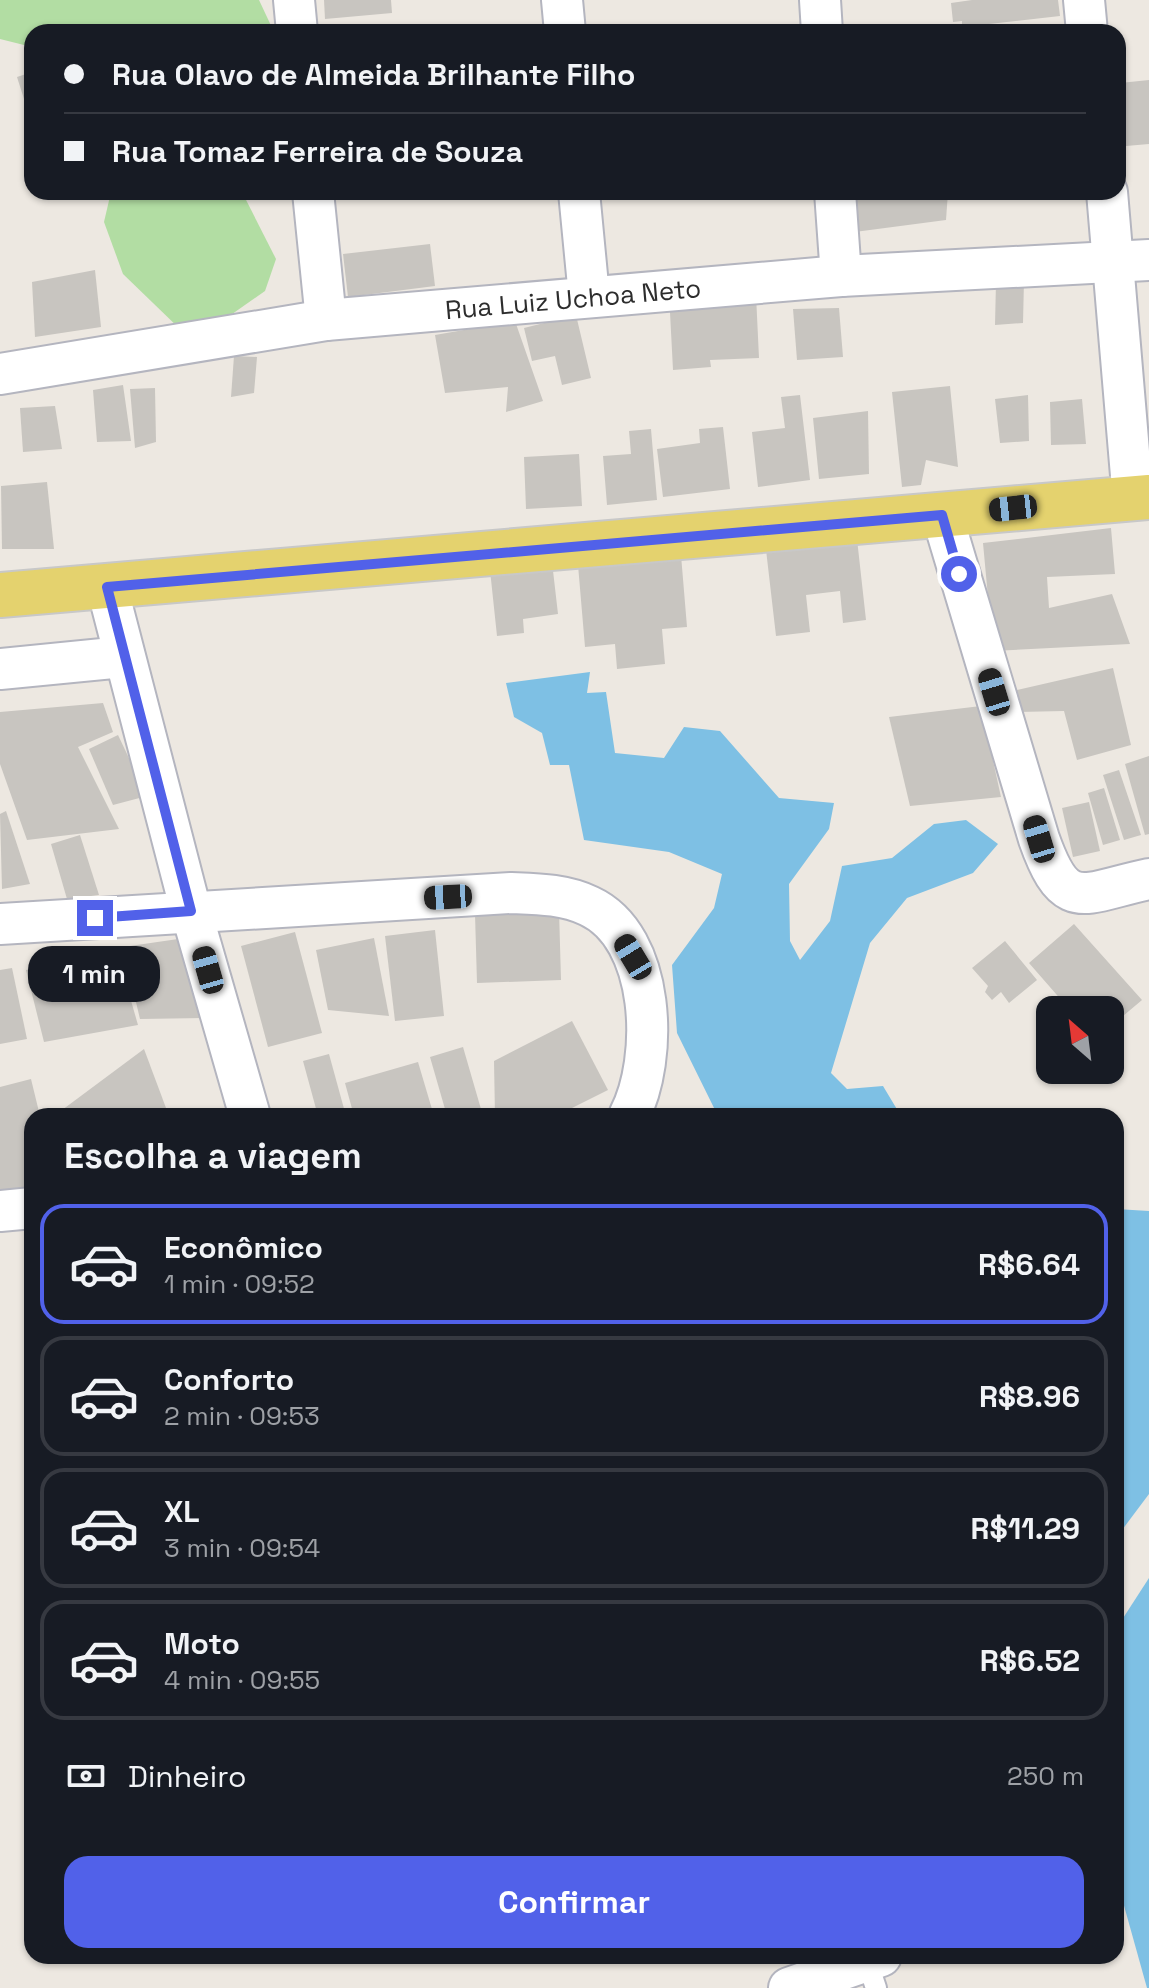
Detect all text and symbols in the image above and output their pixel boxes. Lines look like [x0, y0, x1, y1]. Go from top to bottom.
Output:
text: Rua Olavo de Almeida Brilhante Filho [112, 55, 635, 94]
text: Rua Tomaz Ferreira de Souza [112, 132, 523, 171]
street label: Rua Luiz Uchoa Neto [444, 271, 702, 327]
car [988, 494, 1038, 522]
route start [941, 556, 977, 592]
car [976, 666, 1012, 718]
car [1021, 813, 1057, 865]
car [423, 884, 473, 910]
route end [77, 900, 113, 936]
car [610, 930, 656, 984]
car [190, 944, 226, 996]
callout: 1 min [29, 946, 161, 1002]
text: 1 min [62, 957, 126, 991]
north arrow [1036, 996, 1124, 1084]
map controls [1036, 996, 1124, 1084]
text: Escolha a viagem [64, 1133, 362, 1179]
icon: car [68, 1228, 140, 1300]
text: Econômico [164, 1228, 323, 1267]
text: R$6.64 [978, 1245, 1080, 1284]
text: 1 min · 09:52 [164, 1267, 315, 1301]
icon: car [68, 1360, 140, 1432]
text: Conforto [164, 1360, 294, 1399]
text: R$8.96 [979, 1377, 1080, 1416]
text: 2 min · 09:53 [164, 1399, 320, 1433]
icon: car [68, 1492, 140, 1564]
text: XL [164, 1492, 200, 1531]
text: R$11.29 [971, 1509, 1080, 1548]
text: 3 min · 09:54 [164, 1531, 320, 1565]
icon: car [68, 1624, 140, 1696]
text: Moto [164, 1624, 240, 1663]
text: R$6.52 [980, 1641, 1080, 1680]
text: 4 min · 09:55 [164, 1663, 320, 1697]
icon: cash [64, 1754, 108, 1798]
text: Dinheiro [128, 1757, 246, 1796]
text: 250 m [1007, 1759, 1084, 1793]
button: Confirmar [64, 1856, 1084, 1948]

